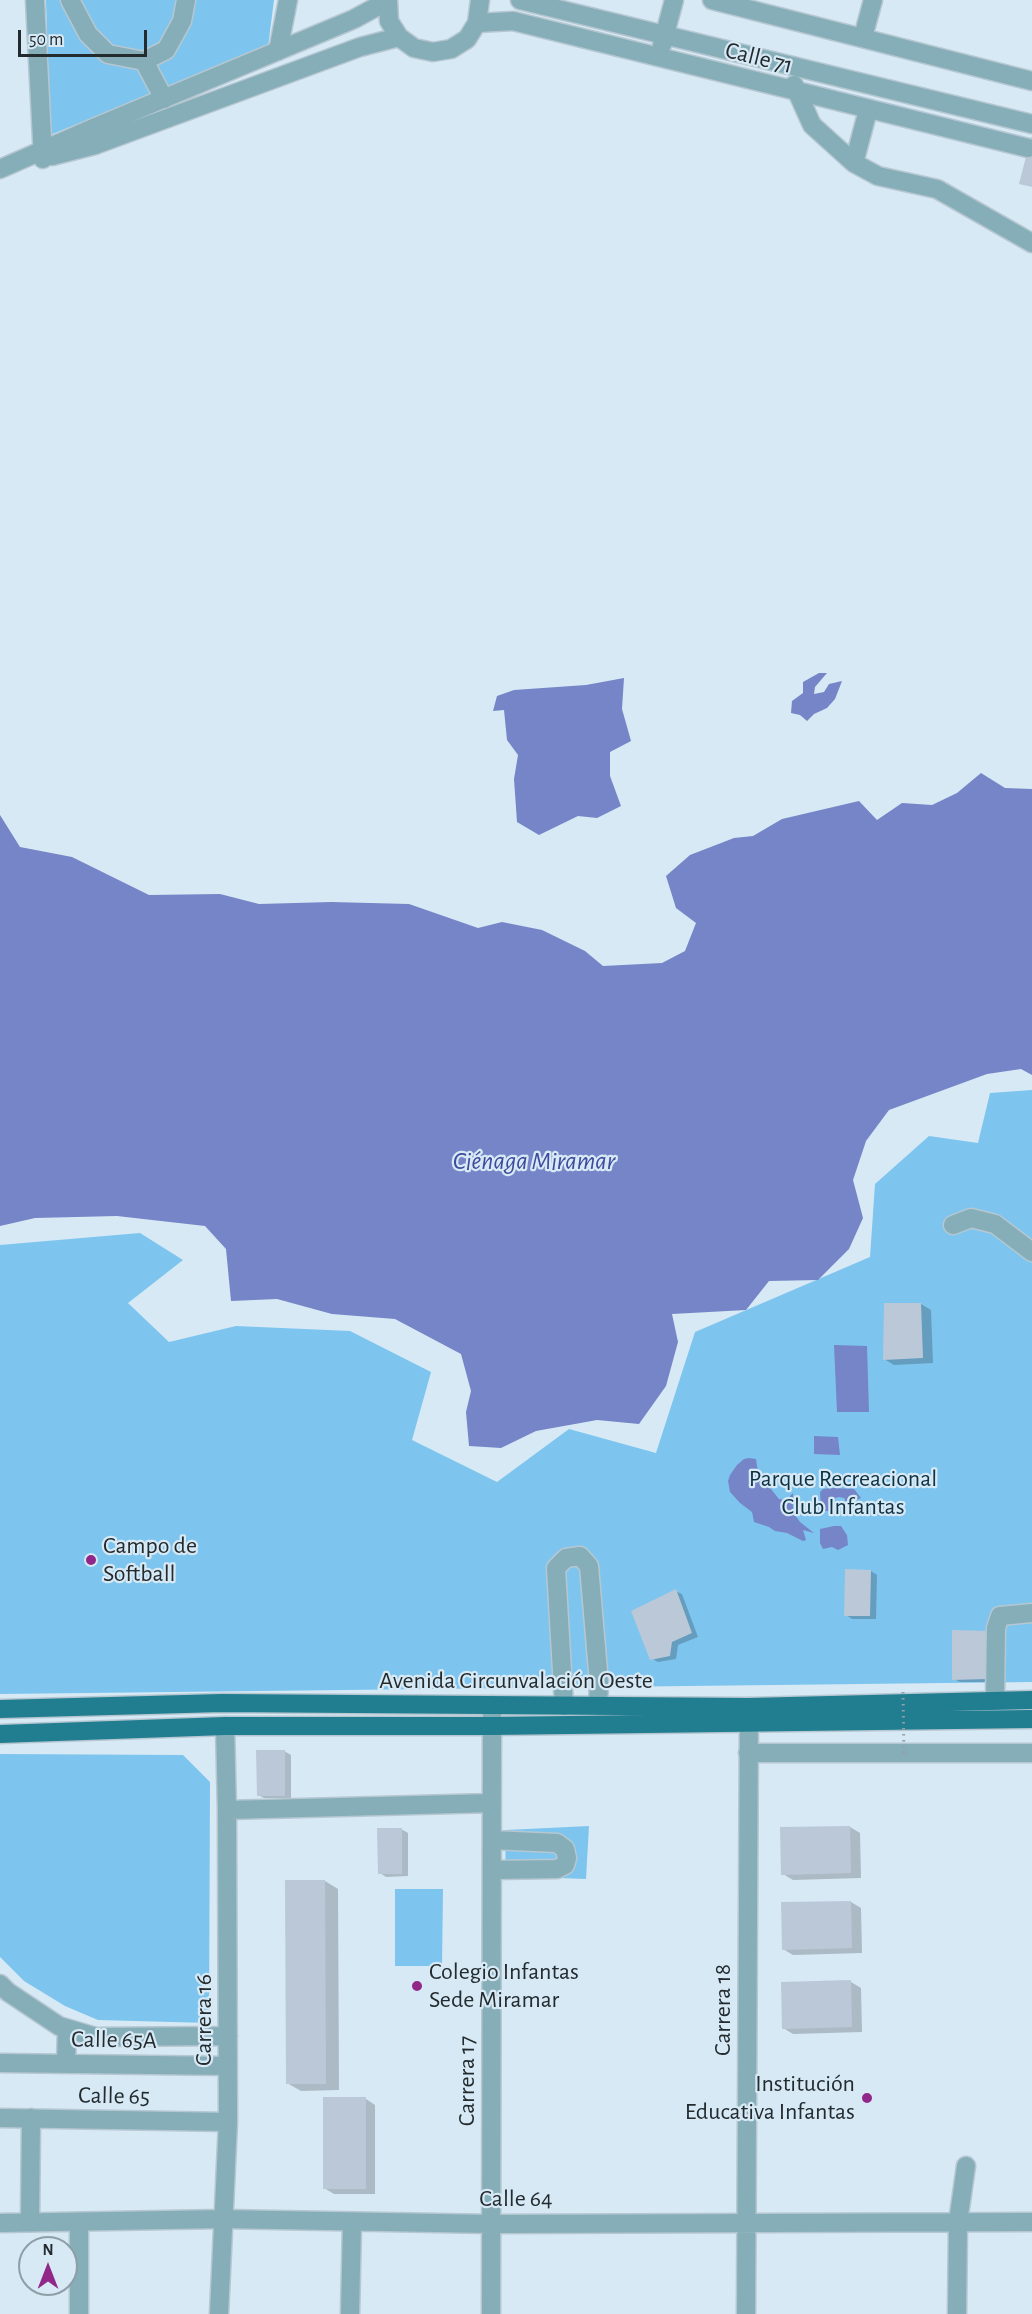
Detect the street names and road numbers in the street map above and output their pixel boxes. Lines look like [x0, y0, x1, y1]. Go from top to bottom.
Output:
street label: Calle 71 [722, 36, 796, 80]
street label: Avenida Circunvalación Oeste [379, 1667, 653, 1695]
street label: Carrera 18 [709, 1964, 737, 2056]
street label: Carrera 16 [190, 1974, 218, 2066]
street label: Calle 65A [71, 2025, 157, 2055]
street label: Carrera 17 [453, 2036, 481, 2126]
street label: Calle 65 [78, 2081, 150, 2111]
street label: Calle 64 [479, 2185, 553, 2213]

